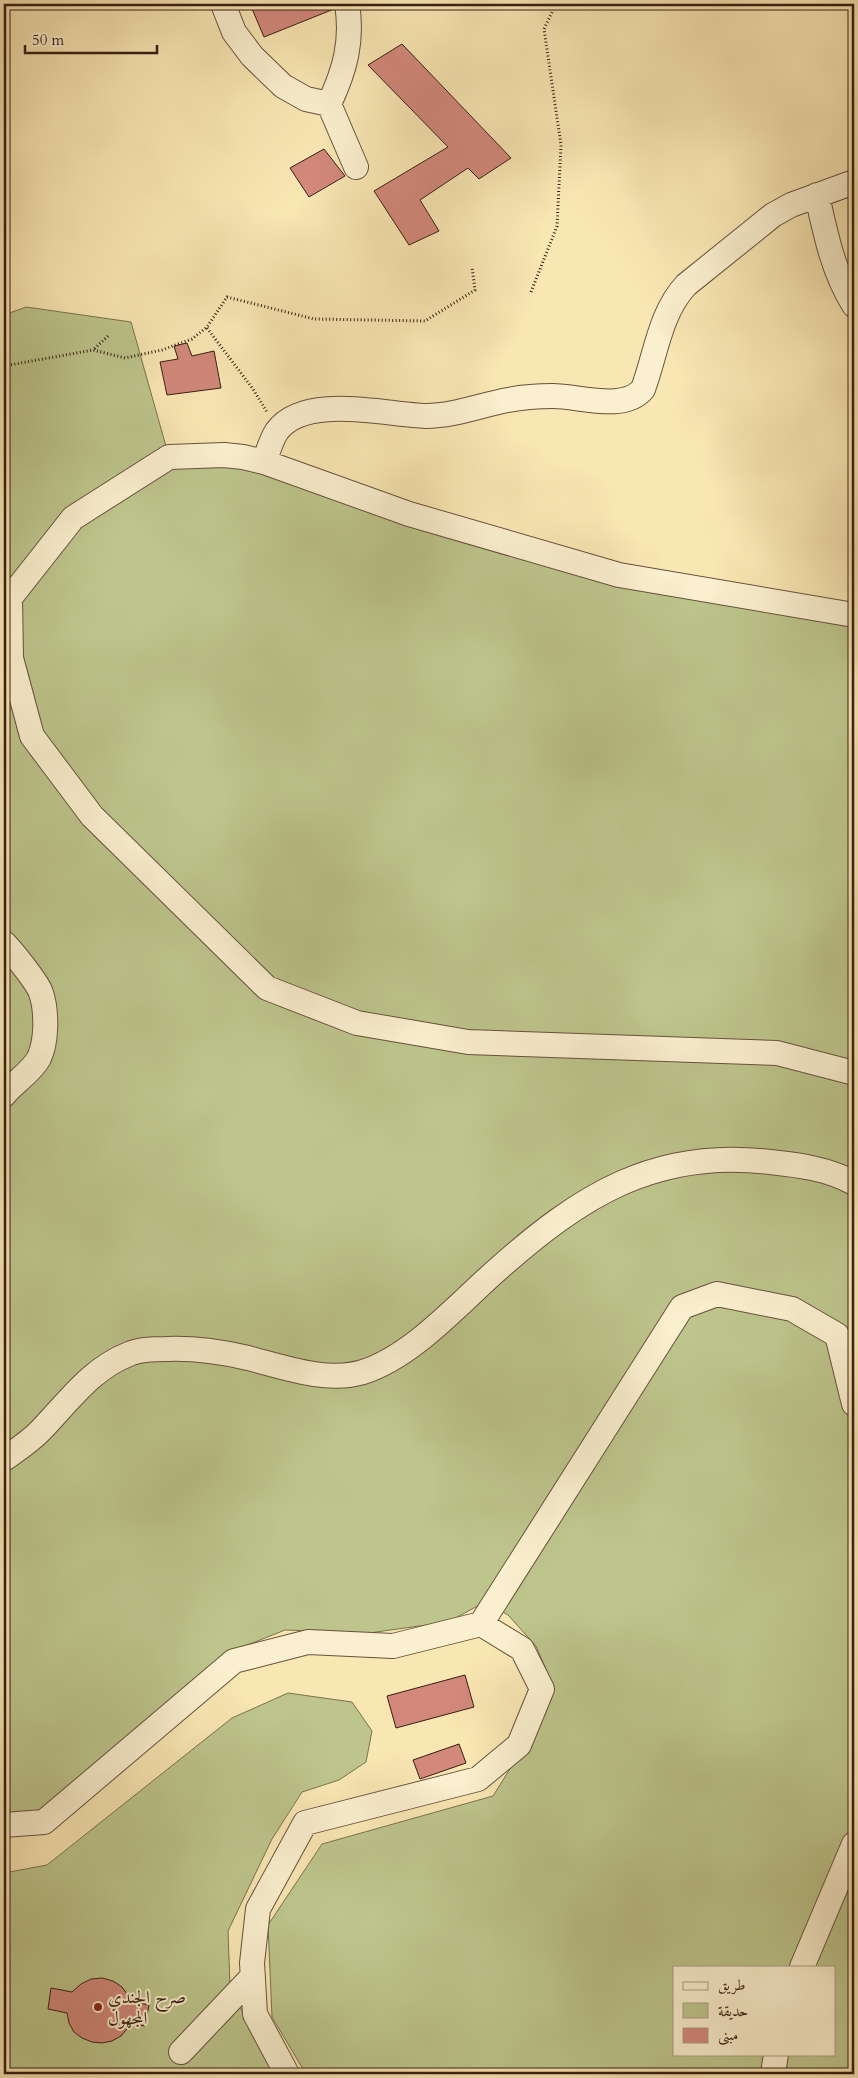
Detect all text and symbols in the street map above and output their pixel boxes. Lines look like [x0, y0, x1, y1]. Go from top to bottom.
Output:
scale bar [25, 22, 158, 54]
text: 50 m [32, 30, 64, 50]
legend [673, 1966, 836, 2056]
text: طريق [718, 1975, 745, 1995]
place label: صرح الجندي المجهول [108, 1985, 186, 2031]
marker: صرح الجندي المجهول [92, 2001, 104, 2013]
text: حديقة [718, 2001, 748, 2021]
text: مبنى [718, 2025, 738, 2046]

